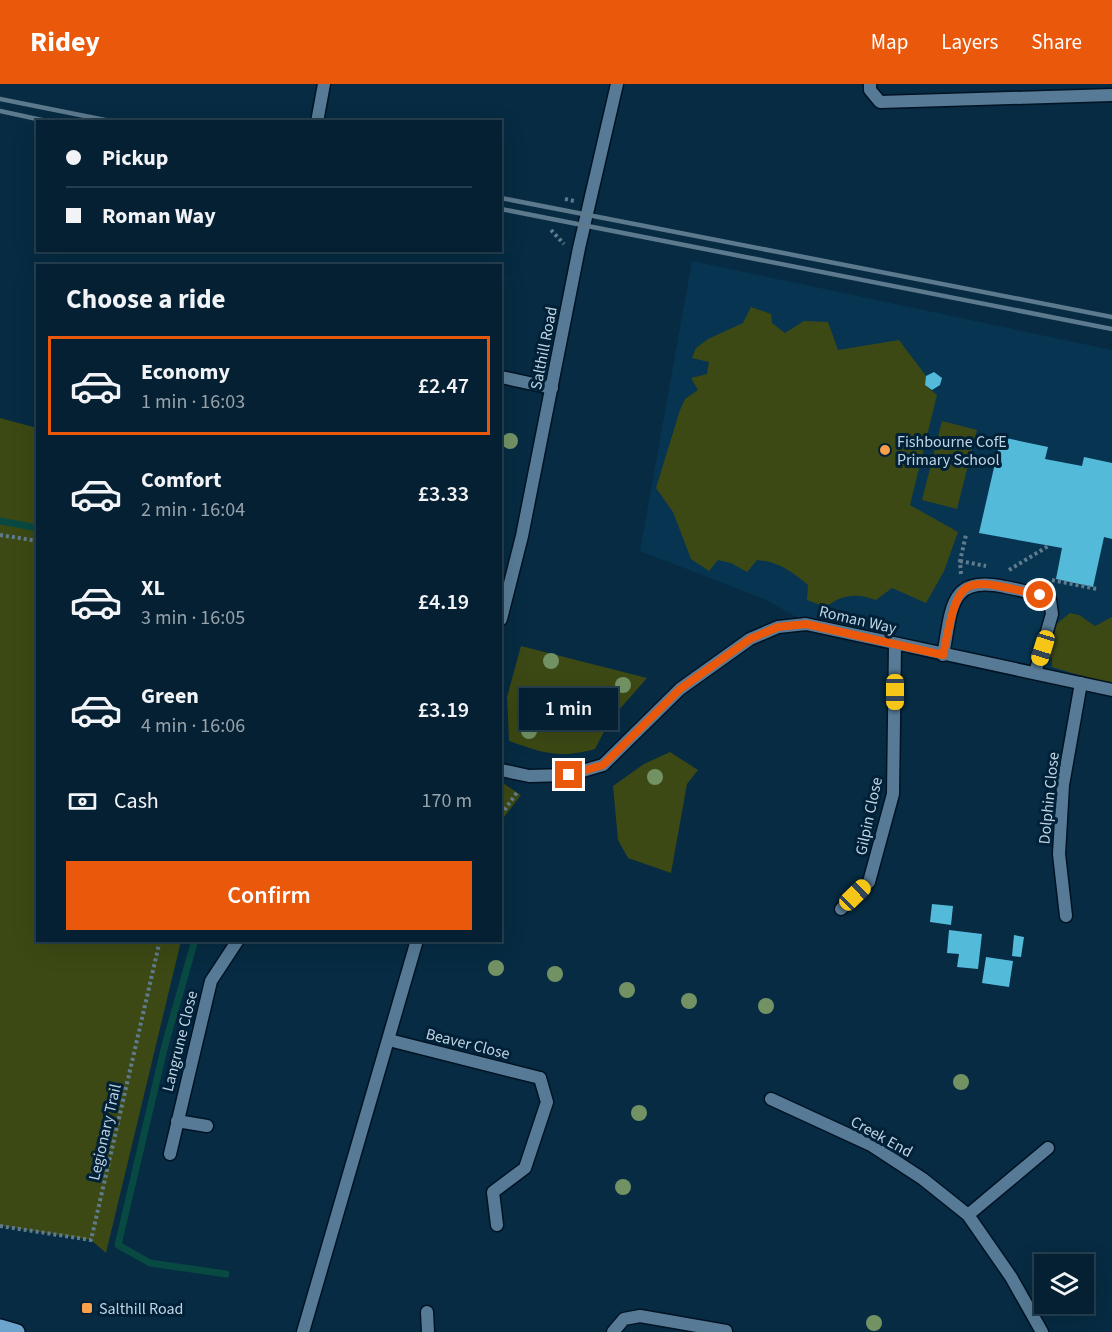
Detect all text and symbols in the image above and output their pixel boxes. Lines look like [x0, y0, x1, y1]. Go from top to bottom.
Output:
text: Ridey [30, 22, 100, 62]
text: Map [871, 27, 908, 57]
text: Layers [941, 27, 998, 57]
text: Share [1031, 27, 1082, 57]
text: Pickup [102, 142, 168, 174]
text: Roman Way [102, 200, 216, 232]
text: Choose a ride [66, 280, 226, 319]
street label: Salthill Road [525, 305, 563, 392]
text: Economy [141, 356, 230, 388]
icon: car [69, 359, 123, 413]
text: £2.47 [418, 370, 469, 402]
text: 1 min · 16:03 [141, 388, 245, 416]
place label: Fishbourne CofE Primary School [897, 431, 1007, 471]
marker: Fishbourne CofE Primary School [878, 443, 892, 457]
text: Comfort [141, 464, 222, 496]
icon: car [69, 467, 123, 521]
text: £3.33 [418, 478, 469, 510]
text: 2 min · 16:04 [141, 496, 245, 524]
text: XL [141, 572, 165, 604]
icon: car [69, 575, 123, 629]
route start [1026, 581, 1053, 608]
text: £4.19 [418, 586, 469, 618]
street label: Roman Way [817, 600, 899, 640]
text: 3 min · 16:05 [141, 604, 245, 632]
car [1029, 628, 1057, 668]
car [886, 674, 904, 710]
text: Green [141, 680, 199, 712]
icon: car [69, 683, 123, 737]
callout: 1 min [520, 688, 618, 730]
text: £3.19 [418, 694, 469, 726]
text: 1 min [545, 695, 592, 723]
text: 4 min · 16:06 [141, 712, 245, 740]
street label: Dolphin Close [1033, 751, 1065, 845]
route end [555, 761, 582, 788]
street label: Gilpin Close [850, 775, 888, 857]
icon: cash [66, 785, 99, 818]
text: Cash [114, 785, 159, 817]
text: 170 m [422, 787, 472, 815]
button: Confirm [66, 861, 472, 930]
car [836, 876, 874, 914]
street label: Langrune Close [157, 988, 203, 1094]
street label: Beaver Close [423, 1023, 512, 1065]
street label: Legionary Trail [83, 1082, 127, 1183]
street label: Creek End [847, 1111, 916, 1163]
map controls [1034, 1254, 1094, 1314]
button: layers [1034, 1254, 1094, 1314]
place label: Salthill Road [99, 1298, 183, 1320]
marker: Salthill Road [80, 1301, 94, 1315]

